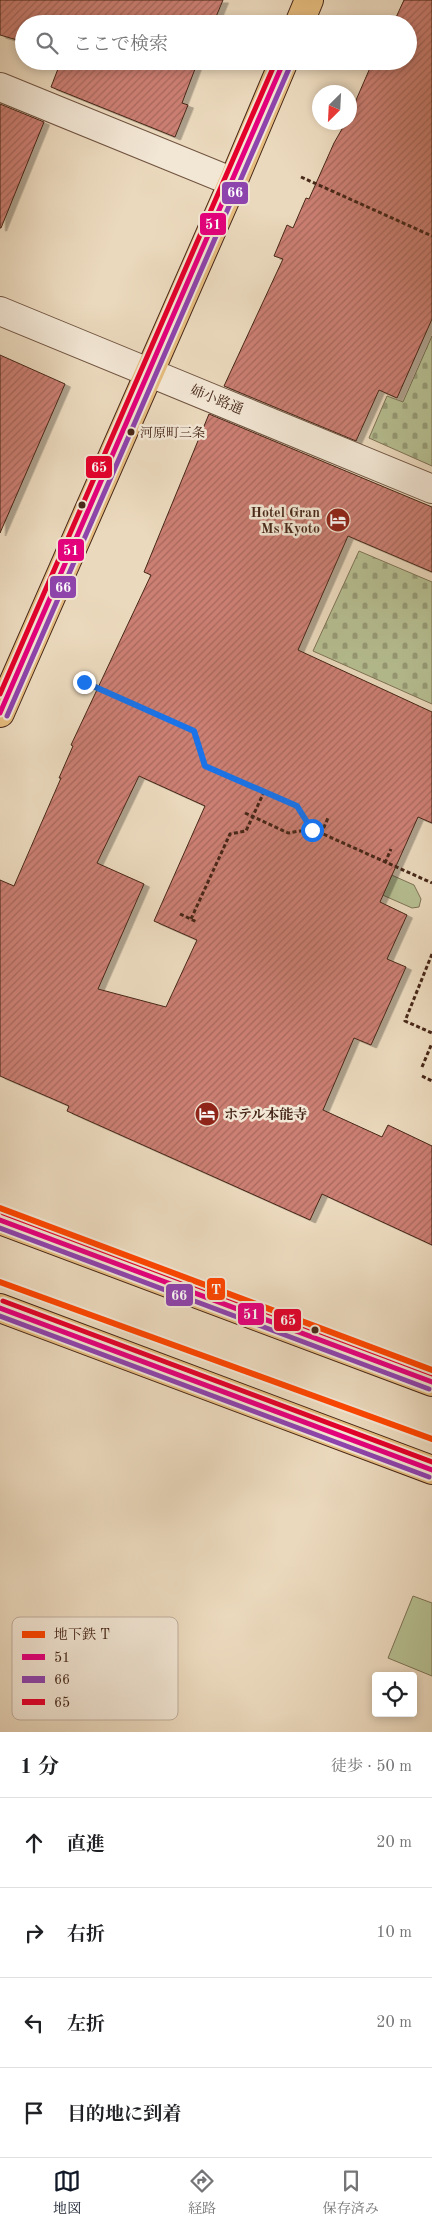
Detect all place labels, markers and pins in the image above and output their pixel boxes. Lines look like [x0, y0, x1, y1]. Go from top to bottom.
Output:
place label: 河原町三条 [140, 426, 205, 440]
marker: 河原町三条 [126, 427, 136, 437]
unlabelled marker [77, 500, 87, 510]
place label: Hotel Gran Ms Kyoto [250, 506, 320, 536]
hotel icon: Hotel Gran Ms Kyoto [325, 507, 351, 533]
hotel icon: ホテル本能寺 [194, 1101, 220, 1127]
place label: ホテル本能寺 [224, 1107, 307, 1122]
unlabelled marker [310, 1325, 320, 1335]

